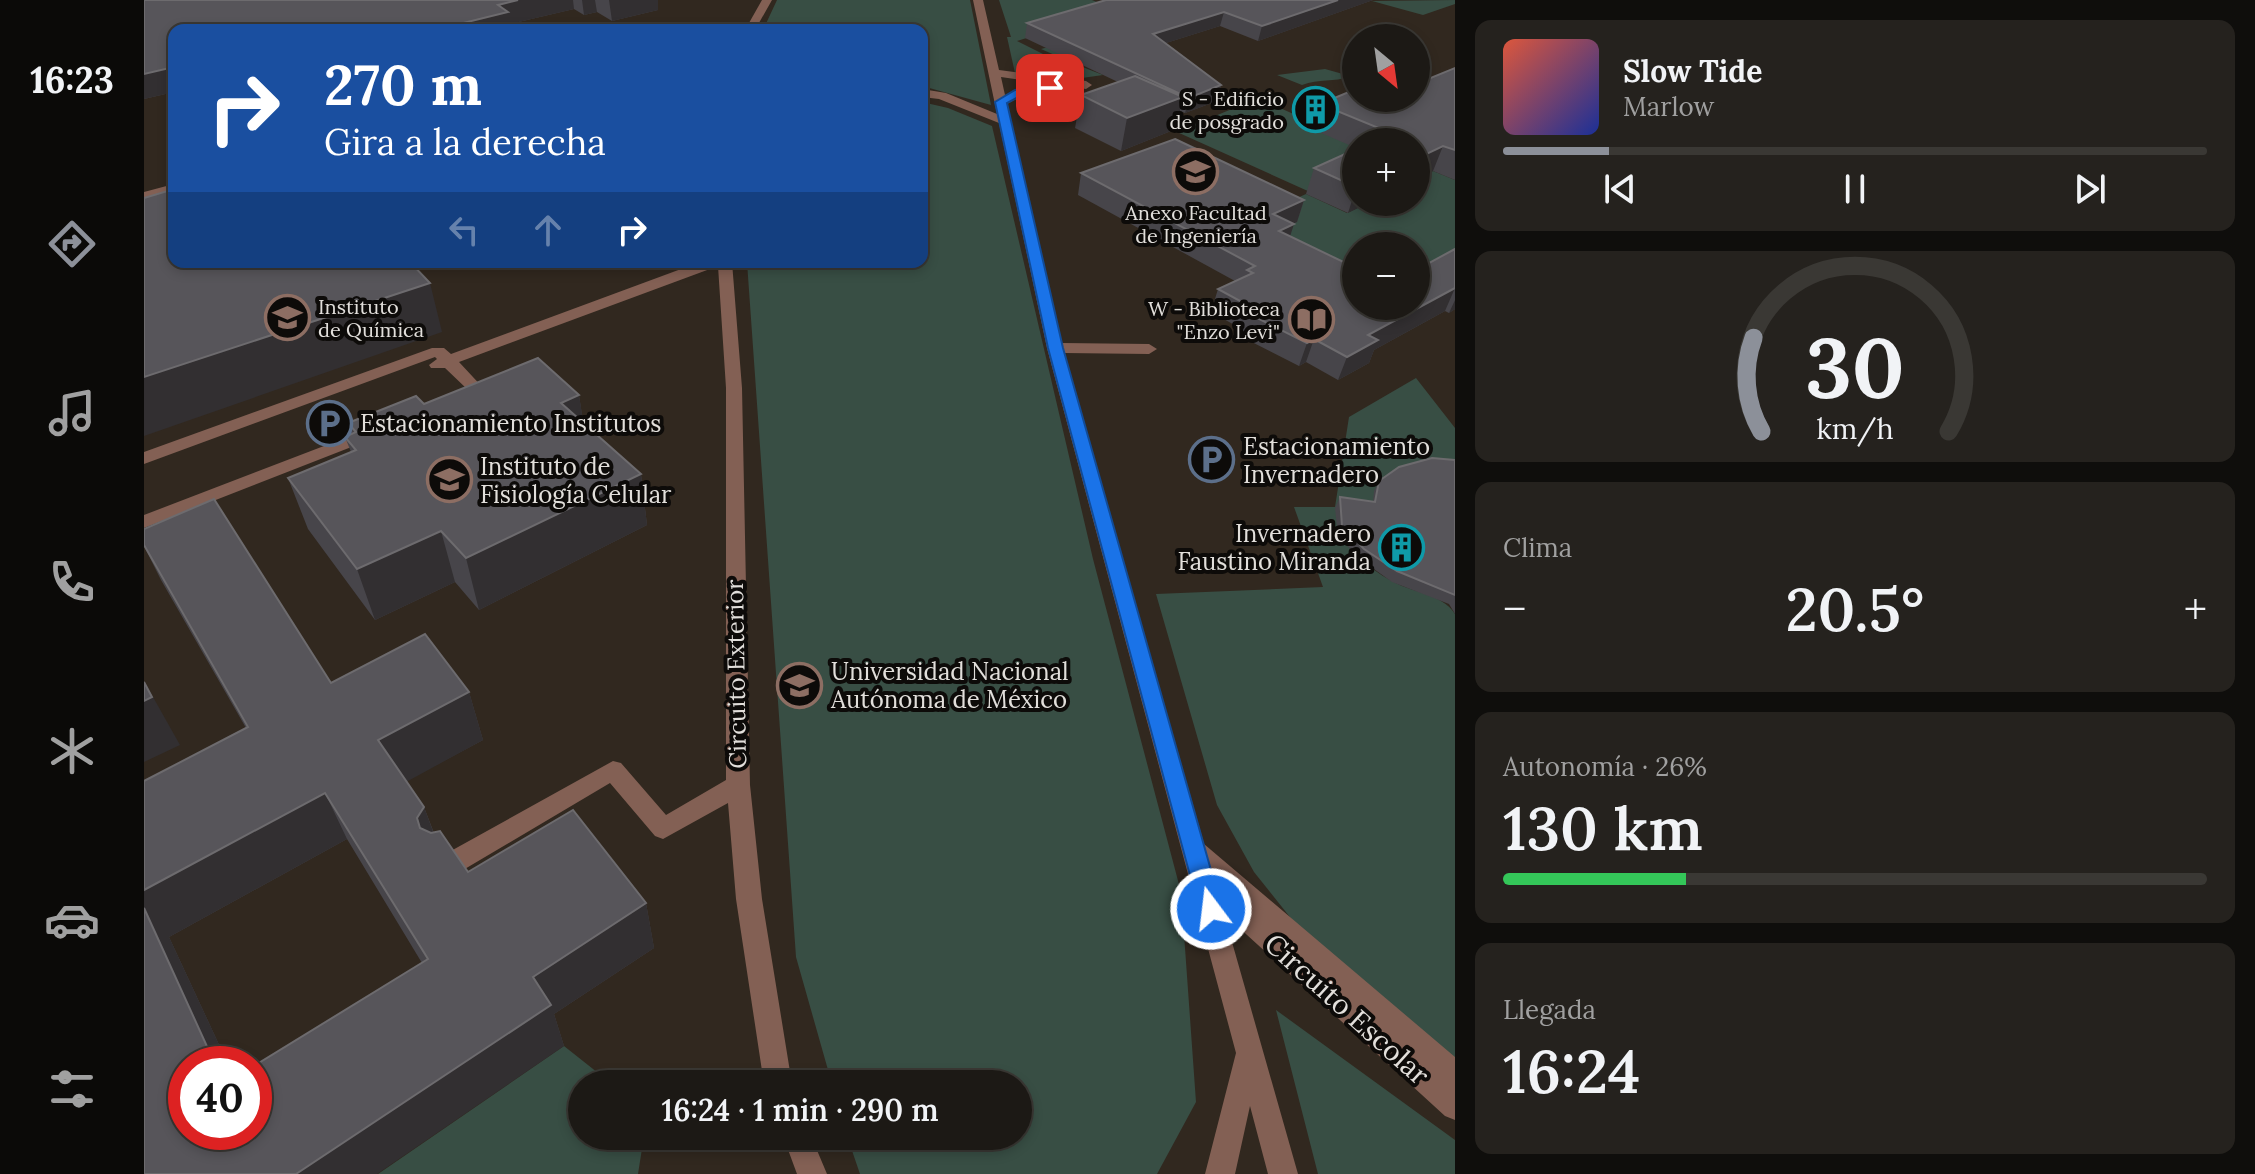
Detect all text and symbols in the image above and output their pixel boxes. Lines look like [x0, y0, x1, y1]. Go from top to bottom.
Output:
north arrow [1342, 24, 1430, 112]
map controls [1342, 24, 1430, 320]
text: 270 m [324, 49, 482, 120]
text: Slow Tide [1623, 52, 1762, 90]
pin [1016, 54, 1084, 122]
icon: right [192, 56, 296, 160]
text: 16:23 [30, 57, 114, 103]
icon: arrive [1028, 66, 1072, 110]
building icon: S - Edificio de posgrado [1291, 85, 1339, 133]
place label: S - Edificio de posgrado [1169, 86, 1284, 134]
text: Marlow [1623, 90, 1714, 123]
text: Gira a la derecha [324, 119, 606, 165]
button: + [1342, 128, 1430, 216]
school or university icon: Anexo Facultad de Ingeniería [1172, 148, 1220, 196]
icon: previous [1598, 167, 1642, 211]
icon: pause [1833, 167, 1877, 211]
icon: next [2068, 167, 2112, 211]
place label: Anexo Facultad de Ingeniería [1124, 200, 1267, 248]
icon: left [442, 208, 486, 252]
icon: ahead [526, 208, 570, 252]
icon: right [610, 208, 654, 252]
icon: directions [44, 216, 100, 272]
button: − [1342, 232, 1430, 320]
school or university icon: Instituto de Química [263, 294, 311, 342]
place label: Instituto de Química [318, 294, 424, 342]
place label: W - Biblioteca "Enzo Levi" [1148, 296, 1280, 344]
library icon: W - Biblioteca "Enzo Levi" [1287, 296, 1335, 344]
text: 30 [1805, 314, 1905, 421]
icon: music [44, 385, 100, 441]
parking icon: Estacionamiento Institutos [305, 399, 353, 447]
place label: Estacionamiento Institutos [360, 408, 661, 439]
text: km/h [1816, 410, 1894, 447]
place label: Estacionamiento Invernadero [1243, 431, 1430, 490]
parking icon: Estacionamiento Invernadero [1188, 436, 1236, 484]
place label: Instituto de Fisiología Celular [480, 451, 672, 510]
school or university icon: Instituto de Fisiología Celular [425, 456, 473, 504]
place label: Invernadero Faustino Miranda [1177, 518, 1371, 577]
building icon: Invernadero Faustino Miranda [1378, 523, 1426, 571]
text: Clima [1503, 531, 1572, 564]
icon: phone [44, 554, 100, 610]
text: 20.5° [1785, 571, 1925, 647]
street label: Circuito Exterior [719, 579, 753, 769]
text: − [1503, 581, 1526, 637]
text: + [2184, 581, 2207, 637]
place label: Universidad Nacional Autónoma de México [830, 656, 1069, 715]
school or university icon: Universidad Nacional Autónoma de México [776, 661, 824, 709]
icon: climate [44, 723, 100, 779]
text: Autonomía · 26% [1503, 750, 1707, 783]
text: 130 km [1503, 790, 1703, 866]
position arrow [1169, 867, 1253, 951]
icon: car [44, 892, 100, 948]
street label: Circuito Escolar [1257, 926, 1437, 1092]
text: Llegada [1503, 993, 1596, 1026]
text: 16:24 [1503, 1033, 1640, 1109]
speed limit sign: 40 [168, 1046, 272, 1150]
icon: filters [44, 1061, 100, 1117]
text: 16:24 · 1 min · 290 m [662, 1091, 938, 1129]

